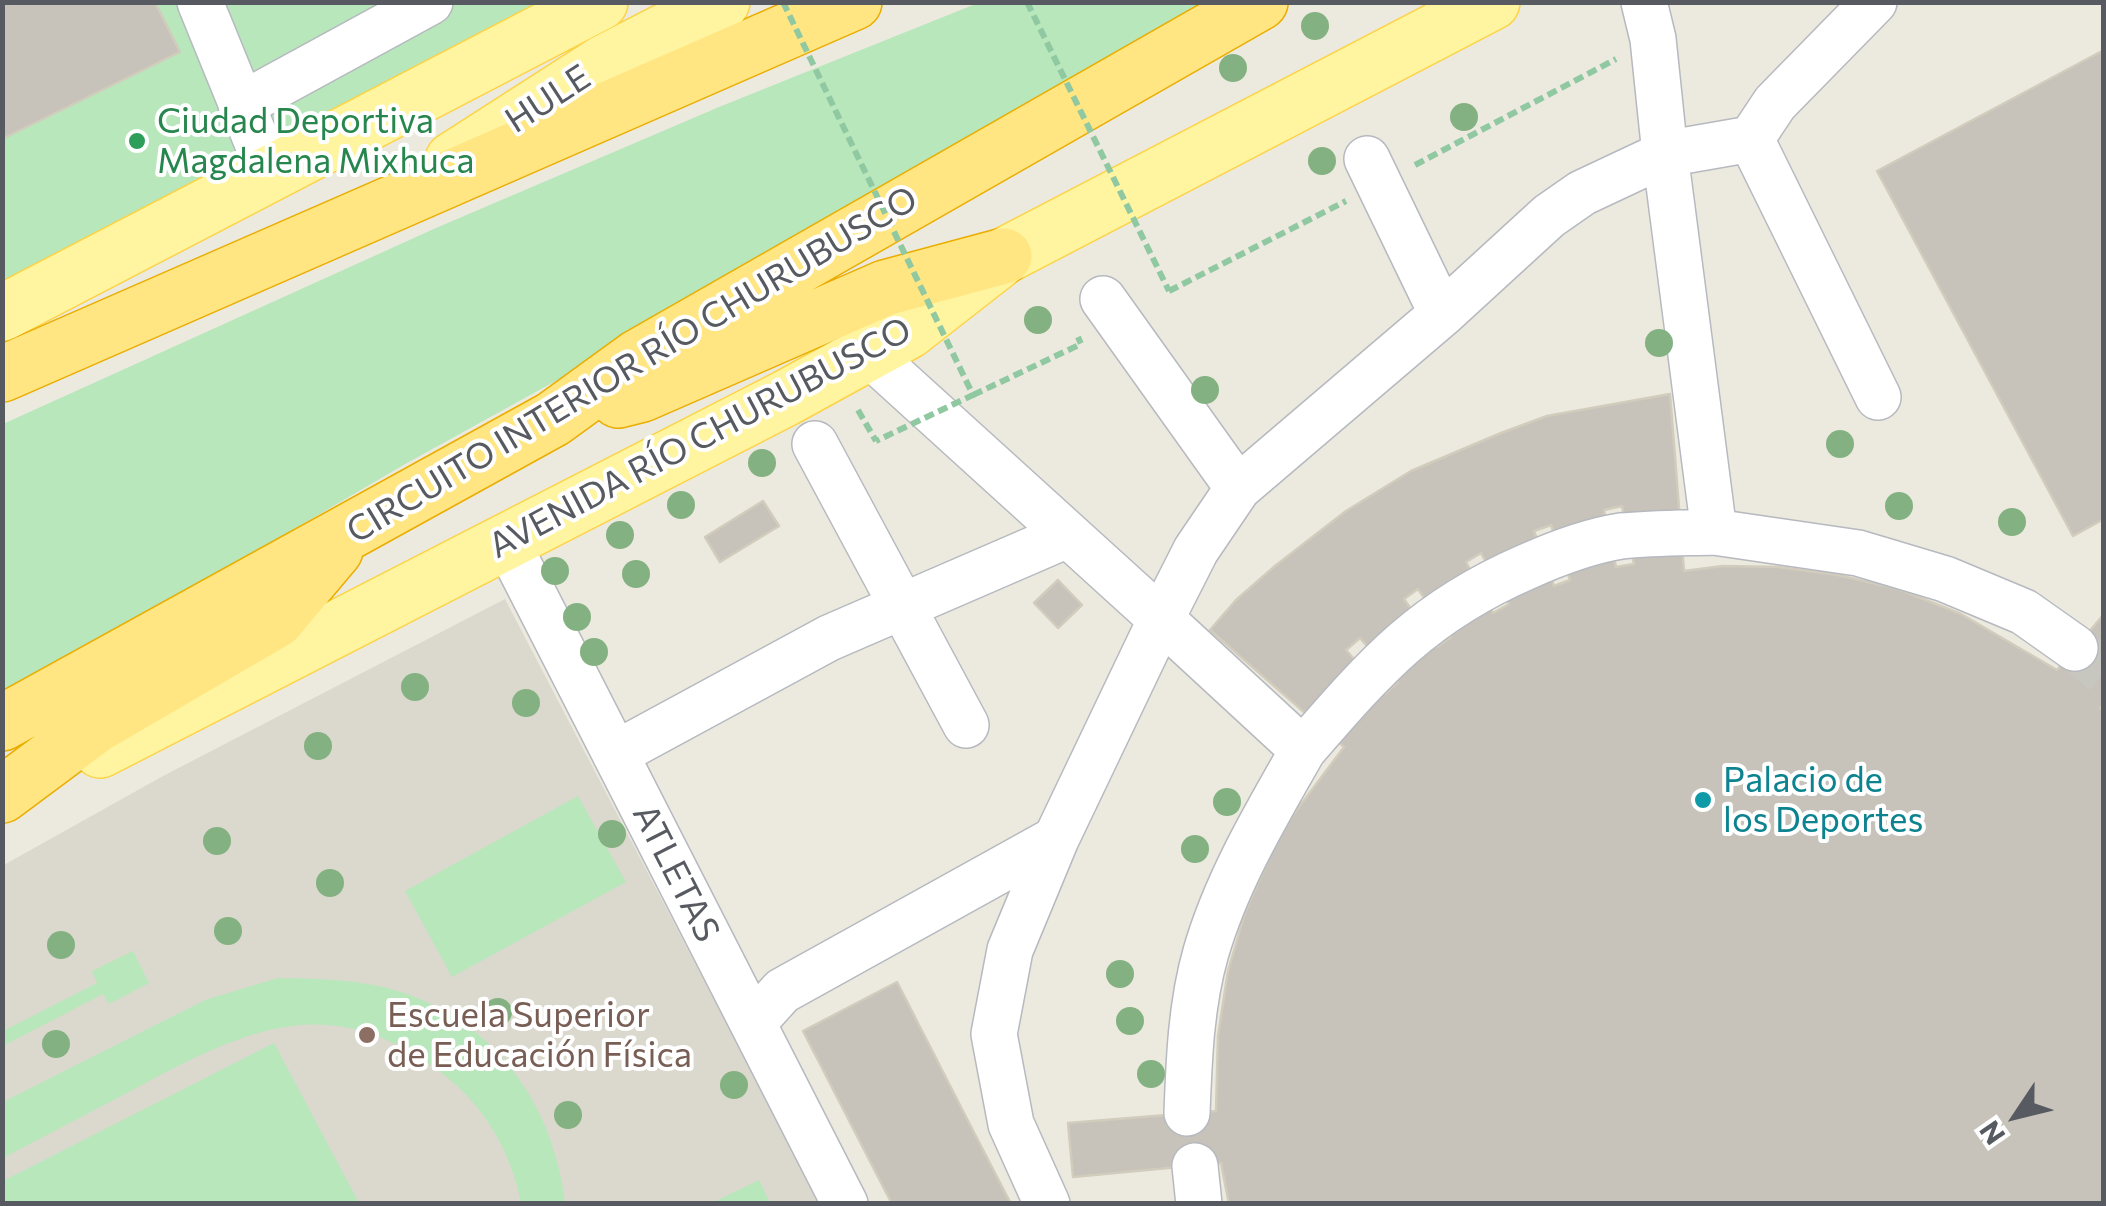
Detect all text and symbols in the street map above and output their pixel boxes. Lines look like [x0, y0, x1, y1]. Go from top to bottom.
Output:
street label: HULE [498, 56, 598, 142]
place label: Ciudad Deportiva Magdalena Mixhuca [157, 100, 474, 182]
marker: Ciudad Deportiva Magdalena Mixhuca [126, 130, 148, 152]
street label: CIRCUITO INTERIOR RÍO CHURUBUSCO [339, 178, 925, 552]
street label: AVENIDA RÍO CHURUBUSCO [482, 309, 918, 567]
place label: Palacio de los Deportes [1723, 759, 1923, 841]
marker: Palacio de los Deportes [1692, 789, 1714, 811]
street label: ATLETAS [624, 797, 728, 949]
place label: Escuela Superior de Educación Física [387, 994, 692, 1076]
marker: Escuela Superior de Educación Física [356, 1024, 378, 1046]
north arrow [1966, 1066, 2066, 1166]
text: N [1971, 1115, 2011, 1152]

